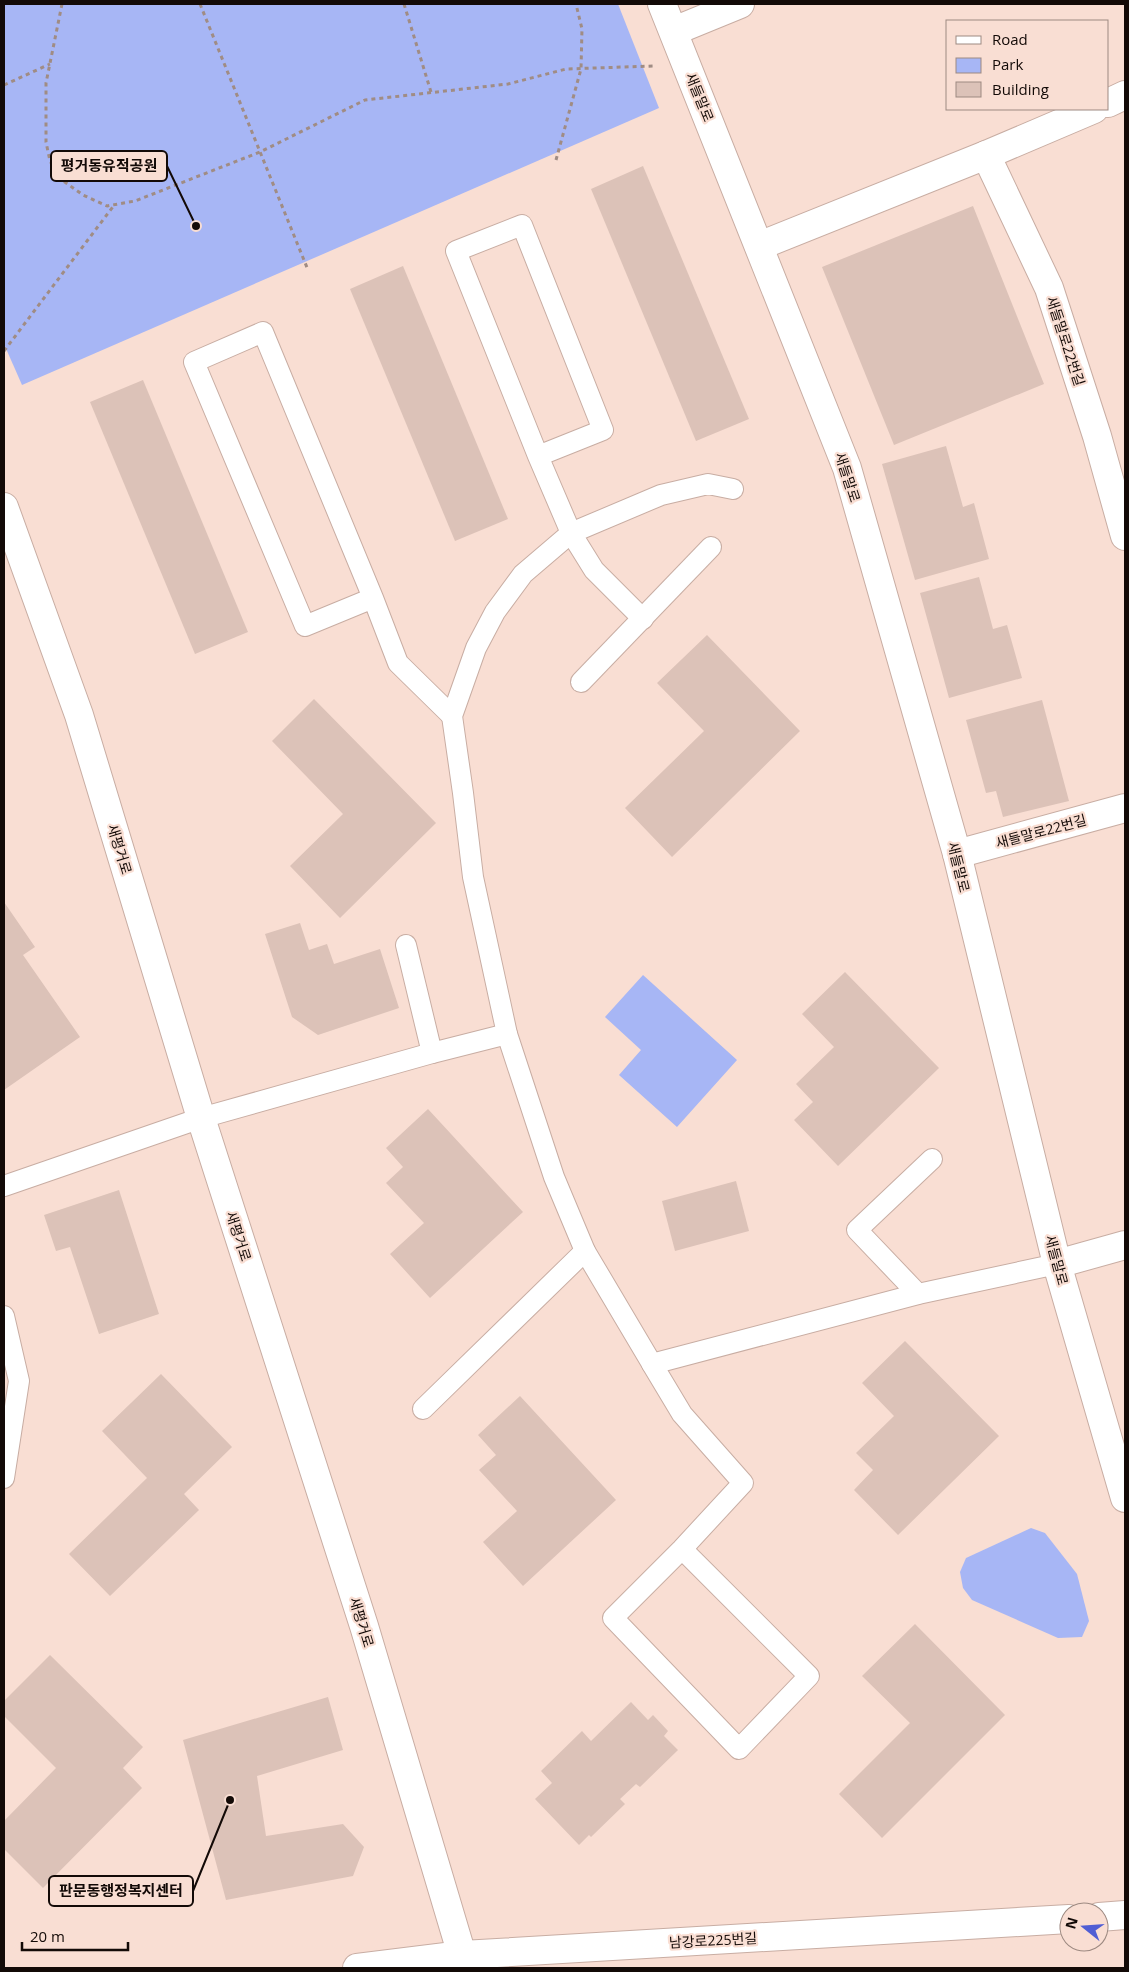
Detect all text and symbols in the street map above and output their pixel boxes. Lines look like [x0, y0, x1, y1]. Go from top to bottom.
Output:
legend [946, 20, 1109, 110]
text: Road [992, 29, 1028, 49]
text: Park [992, 54, 1023, 74]
street label: 새들말로 [682, 70, 719, 125]
text: Building [992, 79, 1049, 99]
callout: 평거동유적공원 [51, 151, 167, 181]
text: 평거동유적공원 [61, 155, 157, 175]
street label: 새들말로22번길 [1043, 294, 1089, 388]
street label: 새들말로 [831, 450, 865, 505]
street label: 새들말로22번길 [993, 810, 1089, 852]
street label: 새평거로 [103, 822, 137, 877]
street label: 새들말로 [944, 840, 974, 894]
street label: 새평거로 [222, 1209, 256, 1264]
street label: 새들말로 [1041, 1233, 1073, 1287]
street label: 새평거로 [345, 1595, 379, 1650]
callout: 판문동행정복지센터 [49, 1876, 193, 1906]
text: 판문동행정복지센터 [59, 1880, 183, 1900]
north arrow [1059, 1902, 1109, 1952]
text: N [1060, 1915, 1082, 1931]
scale bar [22, 1920, 129, 1952]
text: 20 m [30, 1926, 65, 1946]
street label: 남강로225번길 [668, 1928, 758, 1952]

